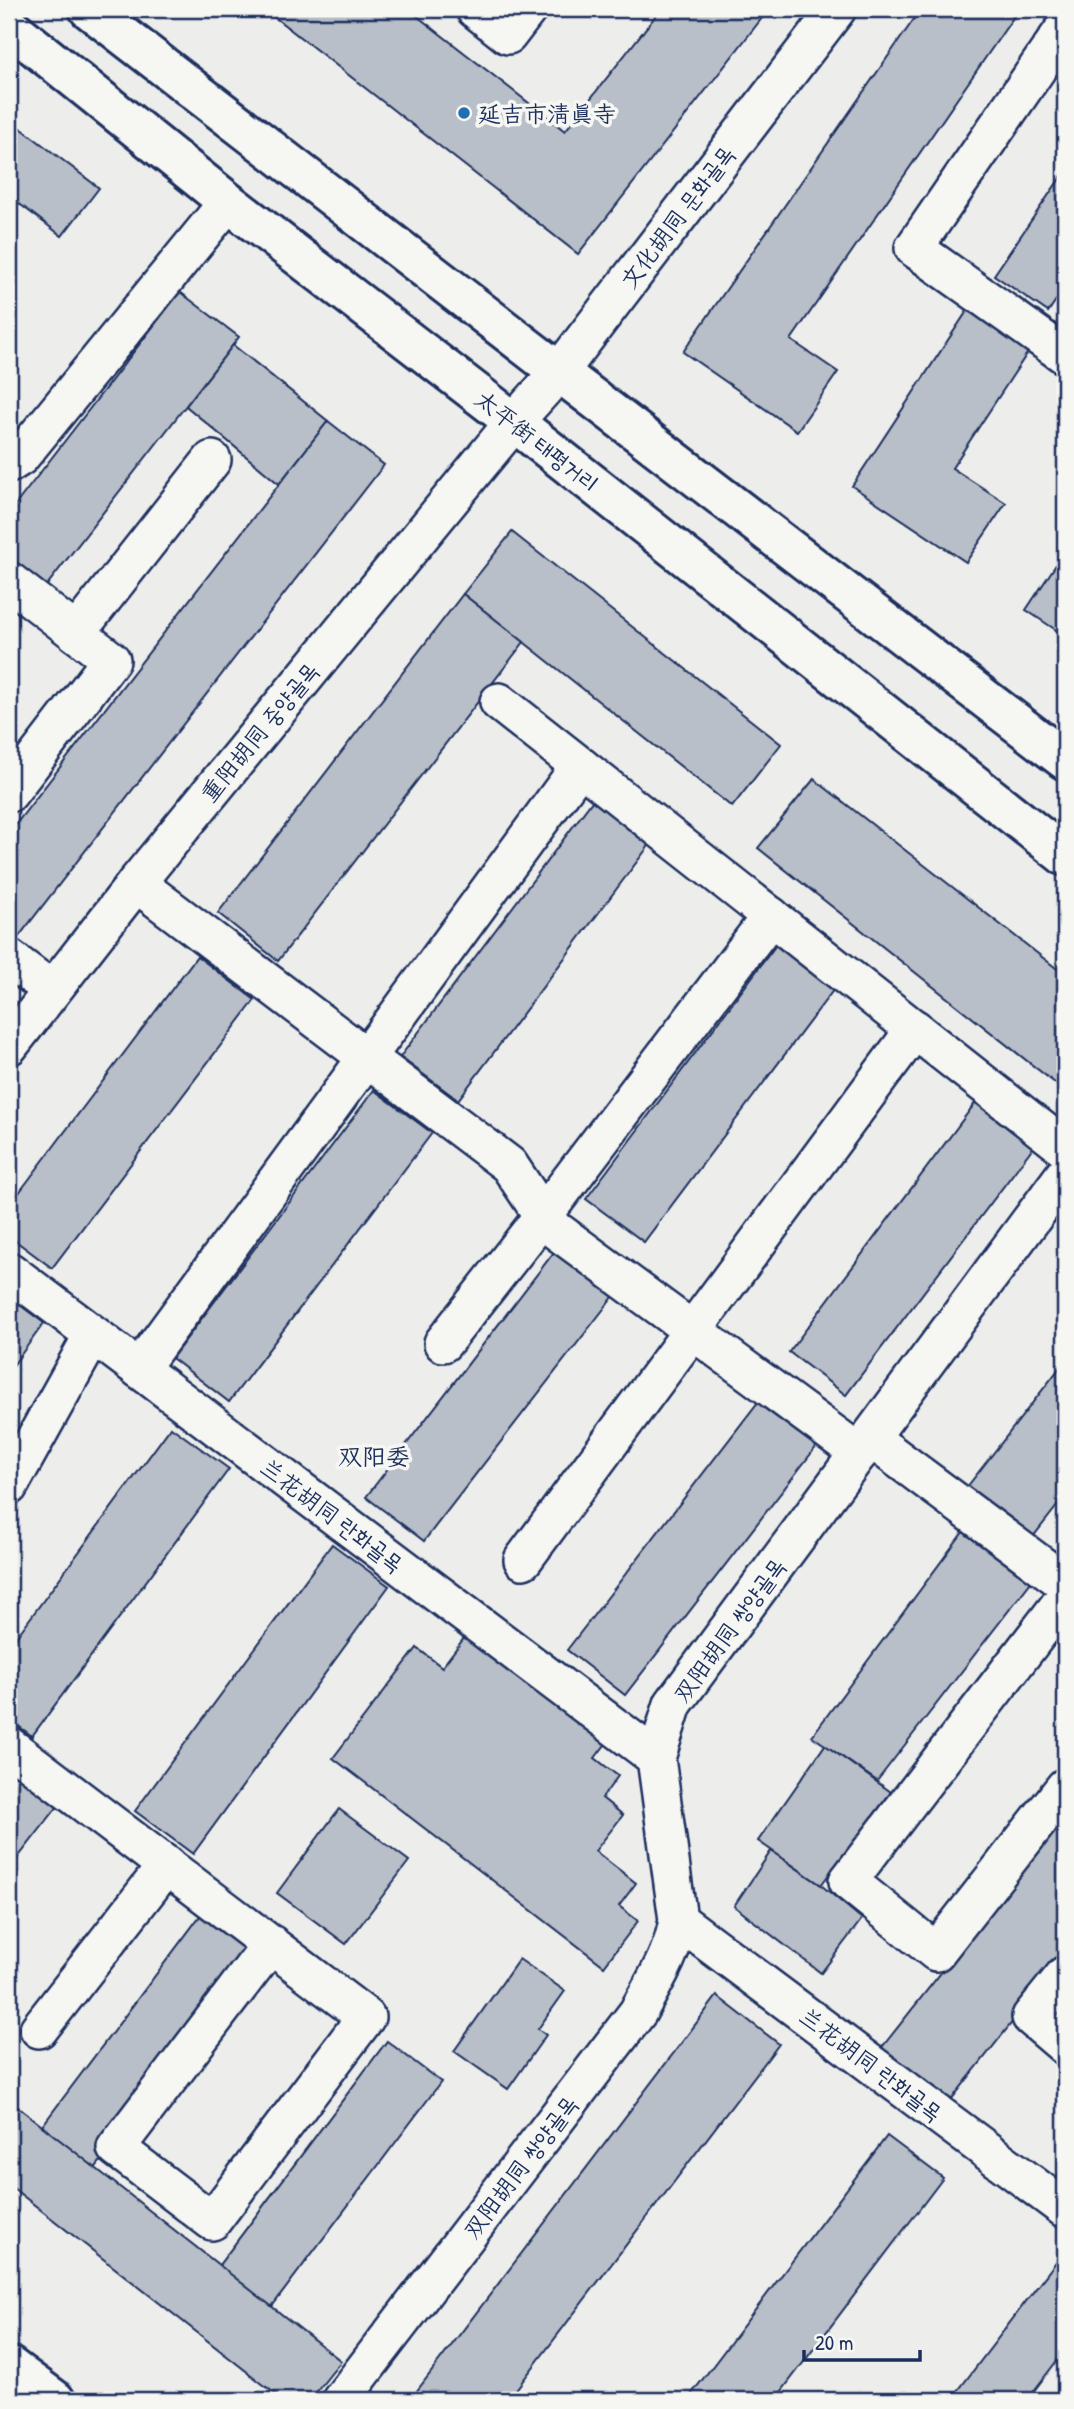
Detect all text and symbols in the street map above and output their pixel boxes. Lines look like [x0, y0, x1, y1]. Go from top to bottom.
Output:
place label: 延吉市清真寺 [478, 98, 616, 129]
marker: 延吉市清真寺 [456, 105, 472, 121]
street label: 文化胡同 문화골목 [613, 139, 741, 295]
street label: 太平街 태평거리 [469, 383, 605, 499]
street label: 重阳胡同 중양골목 [193, 656, 325, 808]
district label: 双阳委 [338, 1440, 410, 1472]
street label: 兰花胡同 란화골목 [254, 1451, 410, 1579]
street label: 双阳胡同 쌍양골목 [666, 1552, 792, 1708]
street label: 兰花胡同 란화골목 [793, 2000, 949, 2128]
street label: 双阳胡同 쌍양골목 [456, 2089, 584, 2245]
scale bar [804, 2318, 920, 2362]
text: 20 m [815, 2328, 853, 2357]

